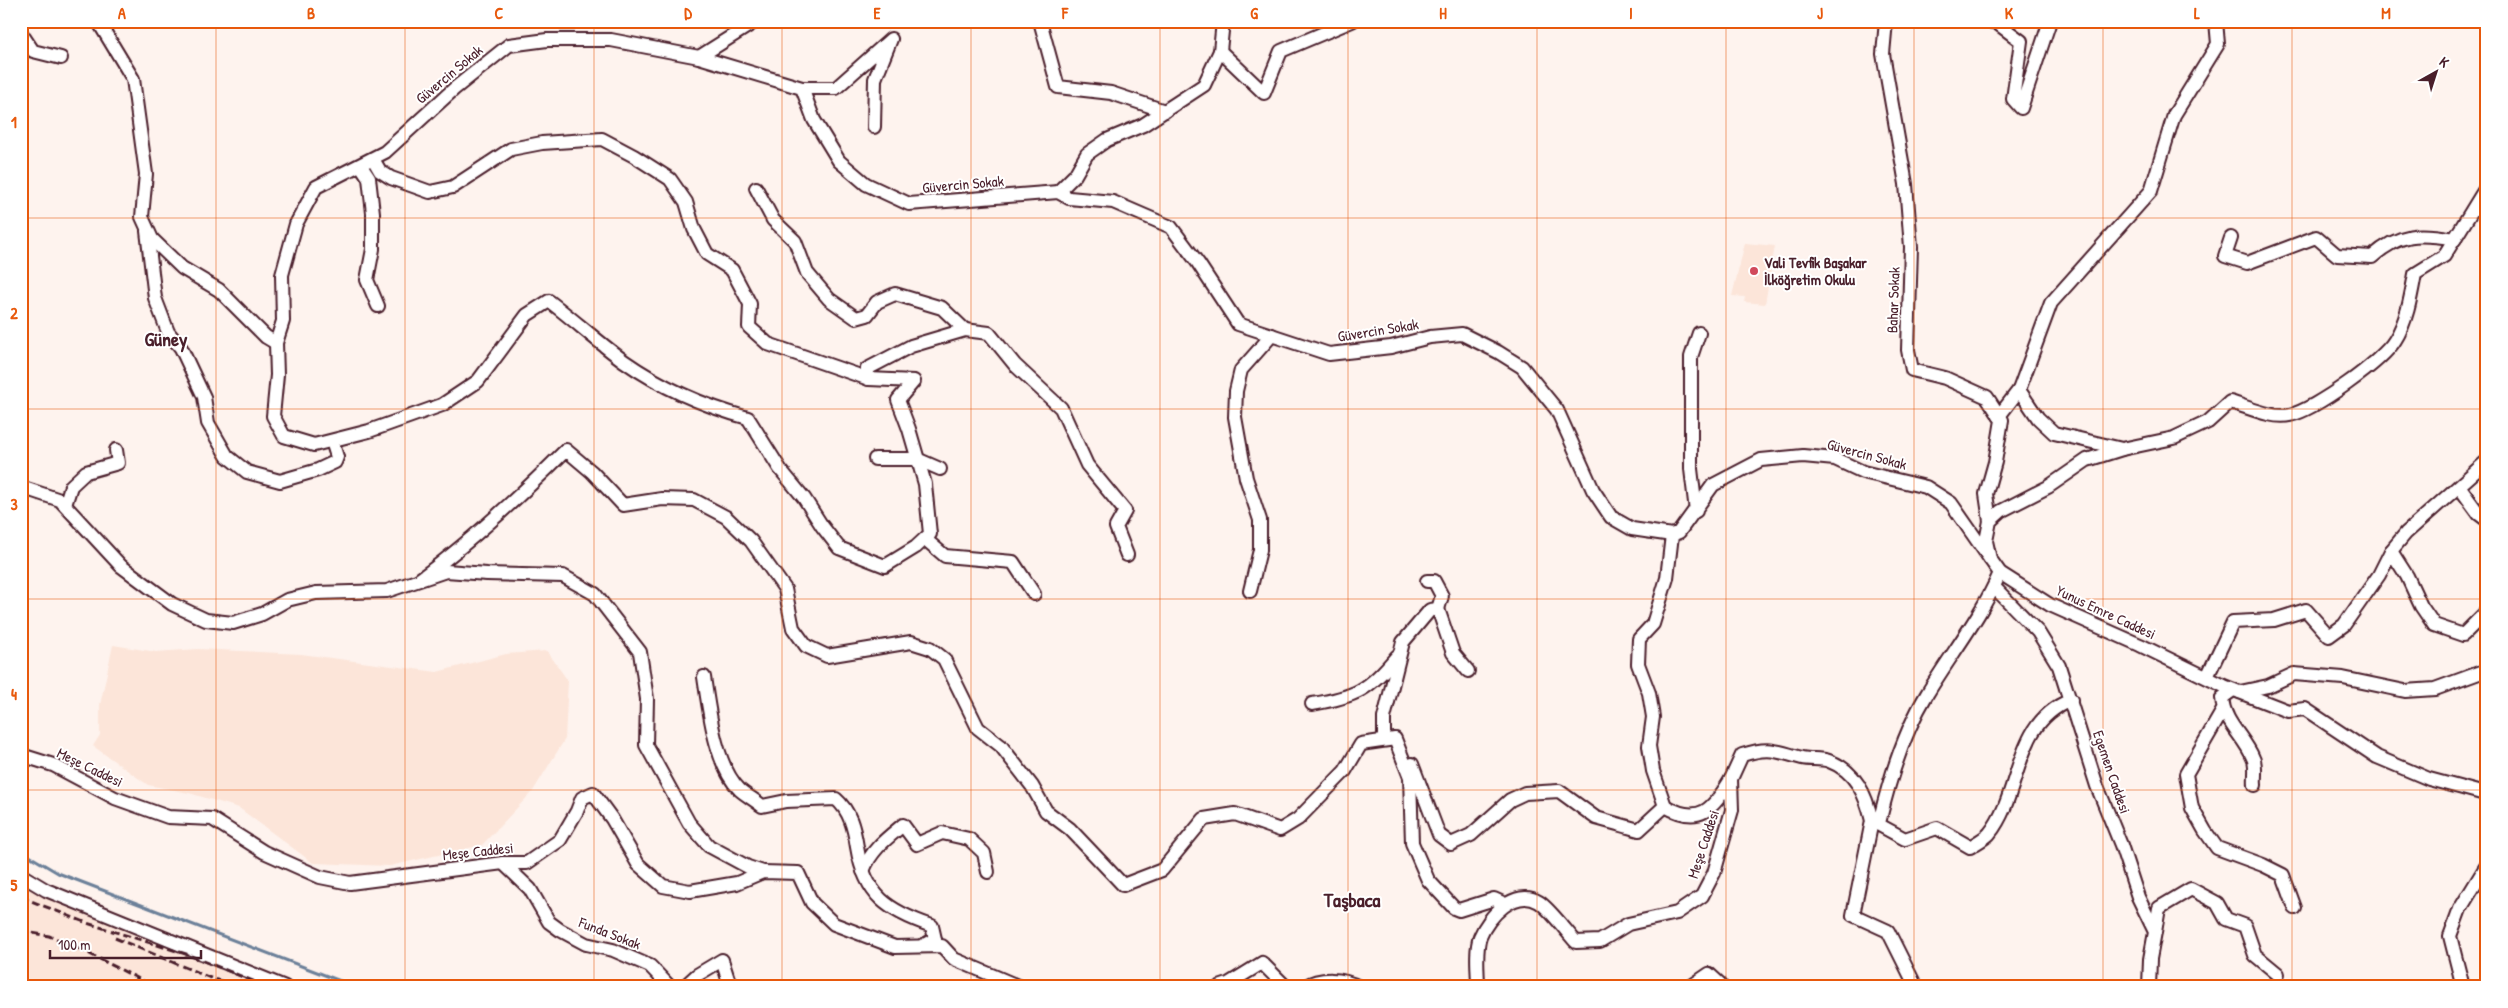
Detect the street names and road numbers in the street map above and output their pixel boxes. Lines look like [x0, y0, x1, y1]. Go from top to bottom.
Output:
street label: Güvercin Sokak [411, 40, 487, 108]
street label: Güvercin Sokak [921, 170, 1005, 198]
street label: Bahar Sokak [1881, 267, 1905, 333]
street label: Güvercin Sokak [1336, 313, 1420, 347]
street label: Güvercin Sokak [1825, 433, 1909, 475]
street label: Yunus Emre Caddesi [2053, 580, 2159, 644]
street label: Egemen Caddesi [2088, 728, 2136, 816]
street label: Meşe Caddesi [53, 742, 127, 792]
street label: Meşe Caddesi [1682, 807, 1724, 881]
street label: Meşe Caddesi [442, 837, 514, 865]
street label: Funda Sokak [575, 911, 644, 954]

